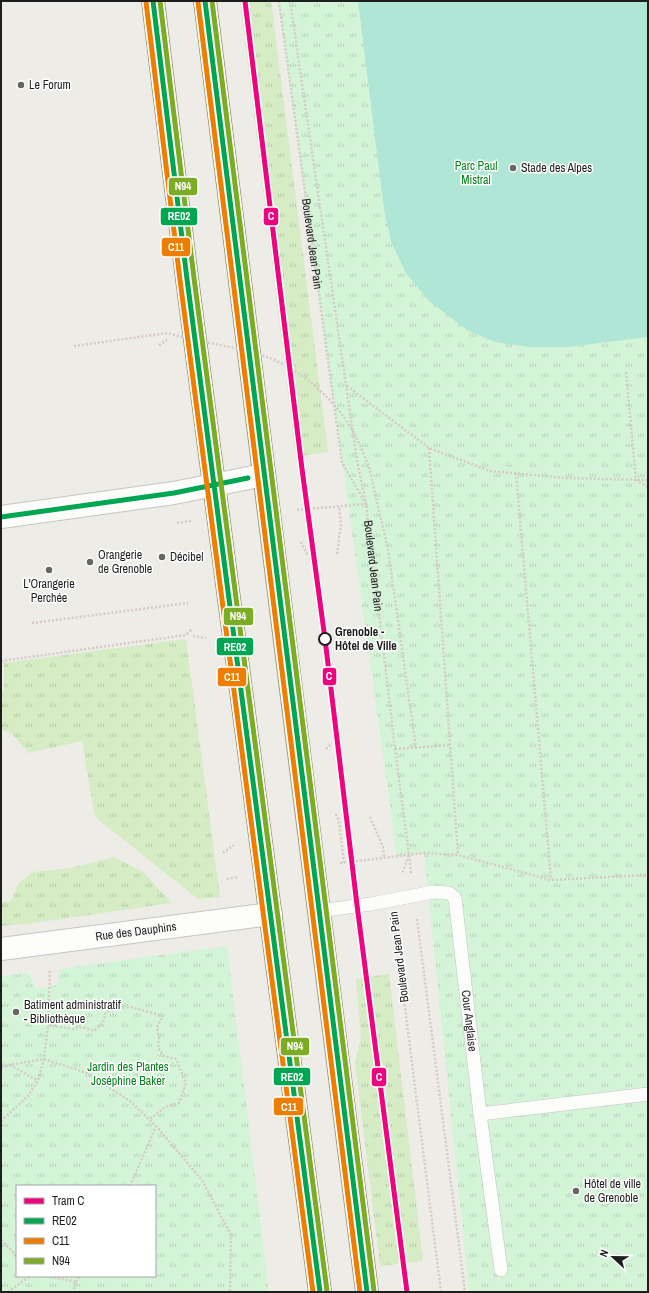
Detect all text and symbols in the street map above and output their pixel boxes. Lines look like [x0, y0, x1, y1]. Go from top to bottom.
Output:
place label: Le Forum [29, 77, 71, 93]
marker: Le Forum [16, 80, 26, 90]
park label: Parc Paul Mistral [455, 158, 497, 188]
place label: Stade des Alpes [521, 160, 592, 176]
marker: Stade des Alpes [508, 163, 518, 173]
line badge: N94 [168, 177, 198, 196]
text: N94 [175, 179, 191, 193]
street label: Boulevard Jean Pain [298, 197, 326, 290]
line badge: RE02 [160, 207, 198, 226]
line badge: C [263, 207, 279, 226]
text: RE02 [168, 209, 190, 223]
text: C [268, 209, 275, 223]
line badge: C11 [161, 237, 191, 257]
text: C11 [168, 240, 184, 254]
street label: Boulevard Jean Pain [360, 519, 387, 612]
place label: Orangerie de Grenoble [98, 547, 152, 577]
place label: Décibel [170, 549, 203, 565]
marker: Décibel [157, 552, 167, 562]
marker: Orangerie de Grenoble [85, 557, 95, 567]
marker: L'Orangerie Perchée [44, 565, 54, 575]
place label: L'Orangerie Perchée [23, 576, 75, 606]
line badge: N94 [223, 607, 254, 626]
text: N94 [230, 609, 246, 623]
place label: Grenoble - Hôtel de Ville [335, 624, 397, 654]
marker: Grenoble - Hôtel de Ville [318, 632, 332, 646]
line badge: RE02 [216, 637, 254, 656]
text: RE02 [224, 640, 246, 654]
line badge: C11 [217, 667, 247, 687]
line badge: C [322, 667, 337, 686]
text: C [326, 669, 333, 683]
text: C11 [224, 670, 240, 684]
street label: Boulevard Jean Pain [385, 911, 413, 1003]
street label: Rue des Dauphins [94, 918, 177, 945]
street label: Cour Anglaise [458, 989, 481, 1052]
place label: Batiment administratif - Bibliothèque [24, 997, 121, 1027]
marker: Batiment administratif - Bibliothèque [11, 1007, 21, 1017]
line badge: N94 [280, 1037, 310, 1056]
text: N94 [287, 1039, 303, 1053]
park label: Jardin des Plantes Joséphine Baker [87, 1059, 169, 1089]
line badge: RE02 [273, 1067, 311, 1086]
line badge: C [371, 1067, 387, 1087]
text: RE02 [281, 1070, 303, 1084]
text: C [376, 1070, 383, 1084]
line badge: C11 [273, 1097, 304, 1116]
text: C11 [281, 1100, 297, 1114]
place label: Hôtel de ville de Grenoble [584, 1176, 641, 1206]
legend [16, 1185, 156, 1277]
marker: Hôtel de ville de Grenoble [571, 1186, 581, 1196]
text: Tram C [52, 1193, 84, 1209]
text: RE02 [52, 1213, 77, 1229]
text: C11 [52, 1233, 70, 1249]
north arrow [593, 1237, 633, 1277]
text: N [596, 1248, 611, 1259]
text: N94 [52, 1253, 71, 1269]

